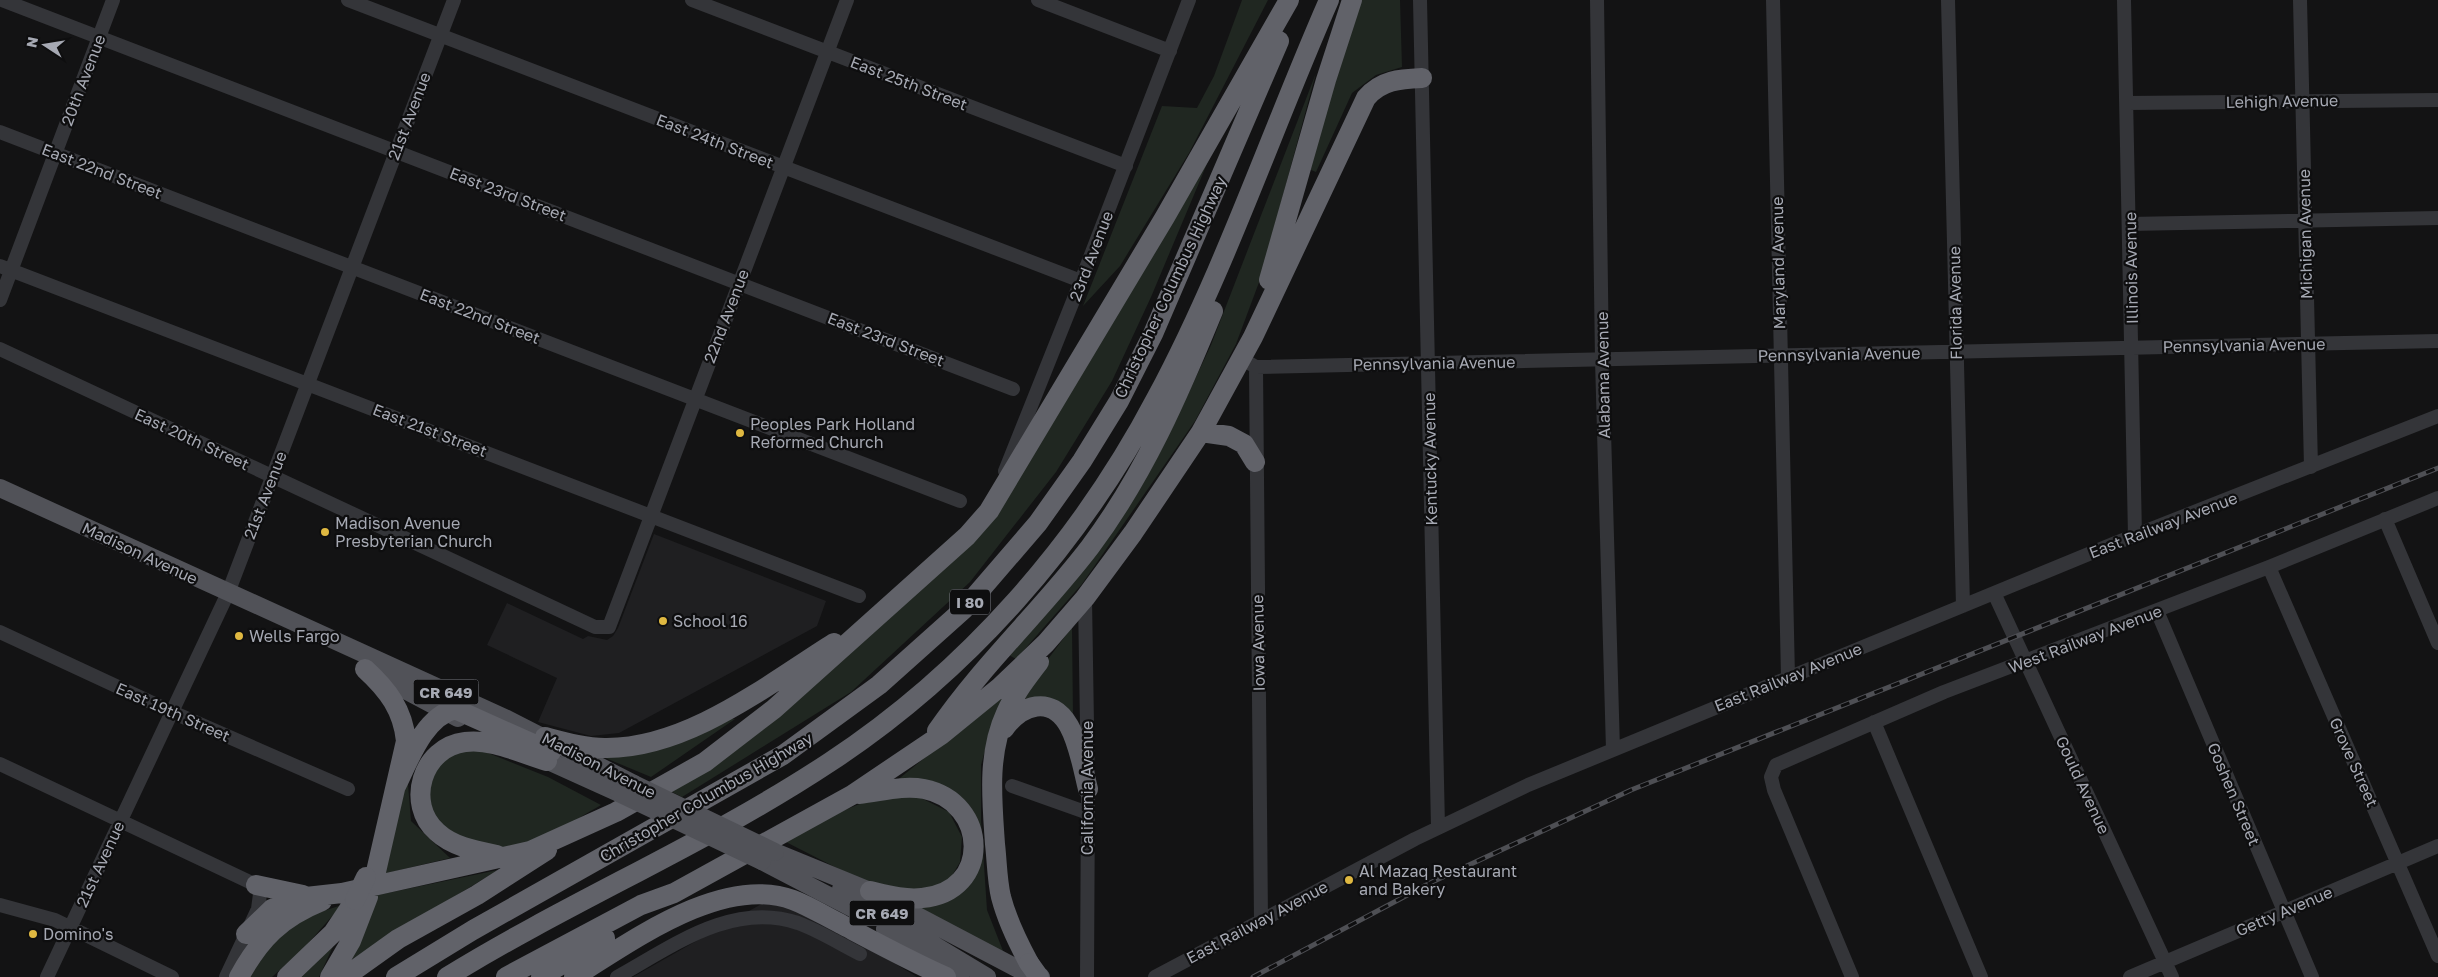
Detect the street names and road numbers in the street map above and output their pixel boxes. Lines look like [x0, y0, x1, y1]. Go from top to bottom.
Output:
street label: 20th Avenue [56, 32, 110, 128]
street label: East 25th Street [848, 52, 970, 114]
street label: 21st Avenue [383, 69, 435, 163]
street label: Lehigh Avenue [2226, 90, 2338, 112]
street label: East 24th Street [653, 109, 777, 173]
street label: East 22nd Street [39, 139, 165, 203]
street label: East 23rd Street [447, 163, 569, 225]
street label: Michigan Avenue [2294, 169, 2316, 299]
street label: Christopher Columbus Highway [1110, 173, 1230, 401]
street label: Maryland Avenue [1767, 196, 1789, 330]
street label: 23rd Avenue [1065, 208, 1117, 304]
street label: Illinois Avenue [2120, 212, 2142, 324]
street label: Florida Avenue [1944, 246, 1966, 360]
street label: 22nd Avenue [699, 266, 753, 366]
street label: East 22nd Street [417, 284, 543, 348]
street label: East 23rd Street [825, 308, 947, 370]
street label: Alabama Avenue [1592, 311, 1614, 439]
street label: Pennsylvania Avenue [2162, 334, 2326, 356]
street label: Pennsylvania Avenue [1757, 343, 1921, 365]
street label: Pennsylvania Avenue [1352, 352, 1516, 374]
street label: Kentucky Avenue [1419, 392, 1441, 526]
street label: East 21st Street [370, 399, 490, 461]
street label: East 20th Street [131, 404, 253, 474]
street label: 21st Avenue [239, 448, 291, 542]
street label: East Railway Avenue [2086, 487, 2240, 563]
street label: Madison Avenue [79, 517, 201, 589]
road number: I 80 [950, 590, 990, 614]
street label: Iowa Avenue [1247, 595, 1269, 691]
street label: West Railway Avenue [2005, 601, 2165, 677]
street label: East Railway Avenue [1711, 638, 1865, 716]
street label: East 19th Street [113, 678, 233, 746]
road number: CR 649 [414, 680, 478, 704]
street label: Grove Street [2325, 714, 2383, 810]
street label: California Avenue [1077, 721, 1097, 855]
street label: Madison Avenue [539, 728, 659, 802]
street label: Christopher Columbus Highway [596, 728, 816, 866]
street label: Gould Avenue [2052, 733, 2114, 837]
street label: Goshen Street [2203, 740, 2265, 848]
street label: 21st Avenue [71, 818, 129, 910]
street label: East Railway Avenue [1183, 876, 1331, 968]
street label: Getty Avenue [2233, 882, 2335, 940]
road number: CR 649 [850, 900, 914, 926]

